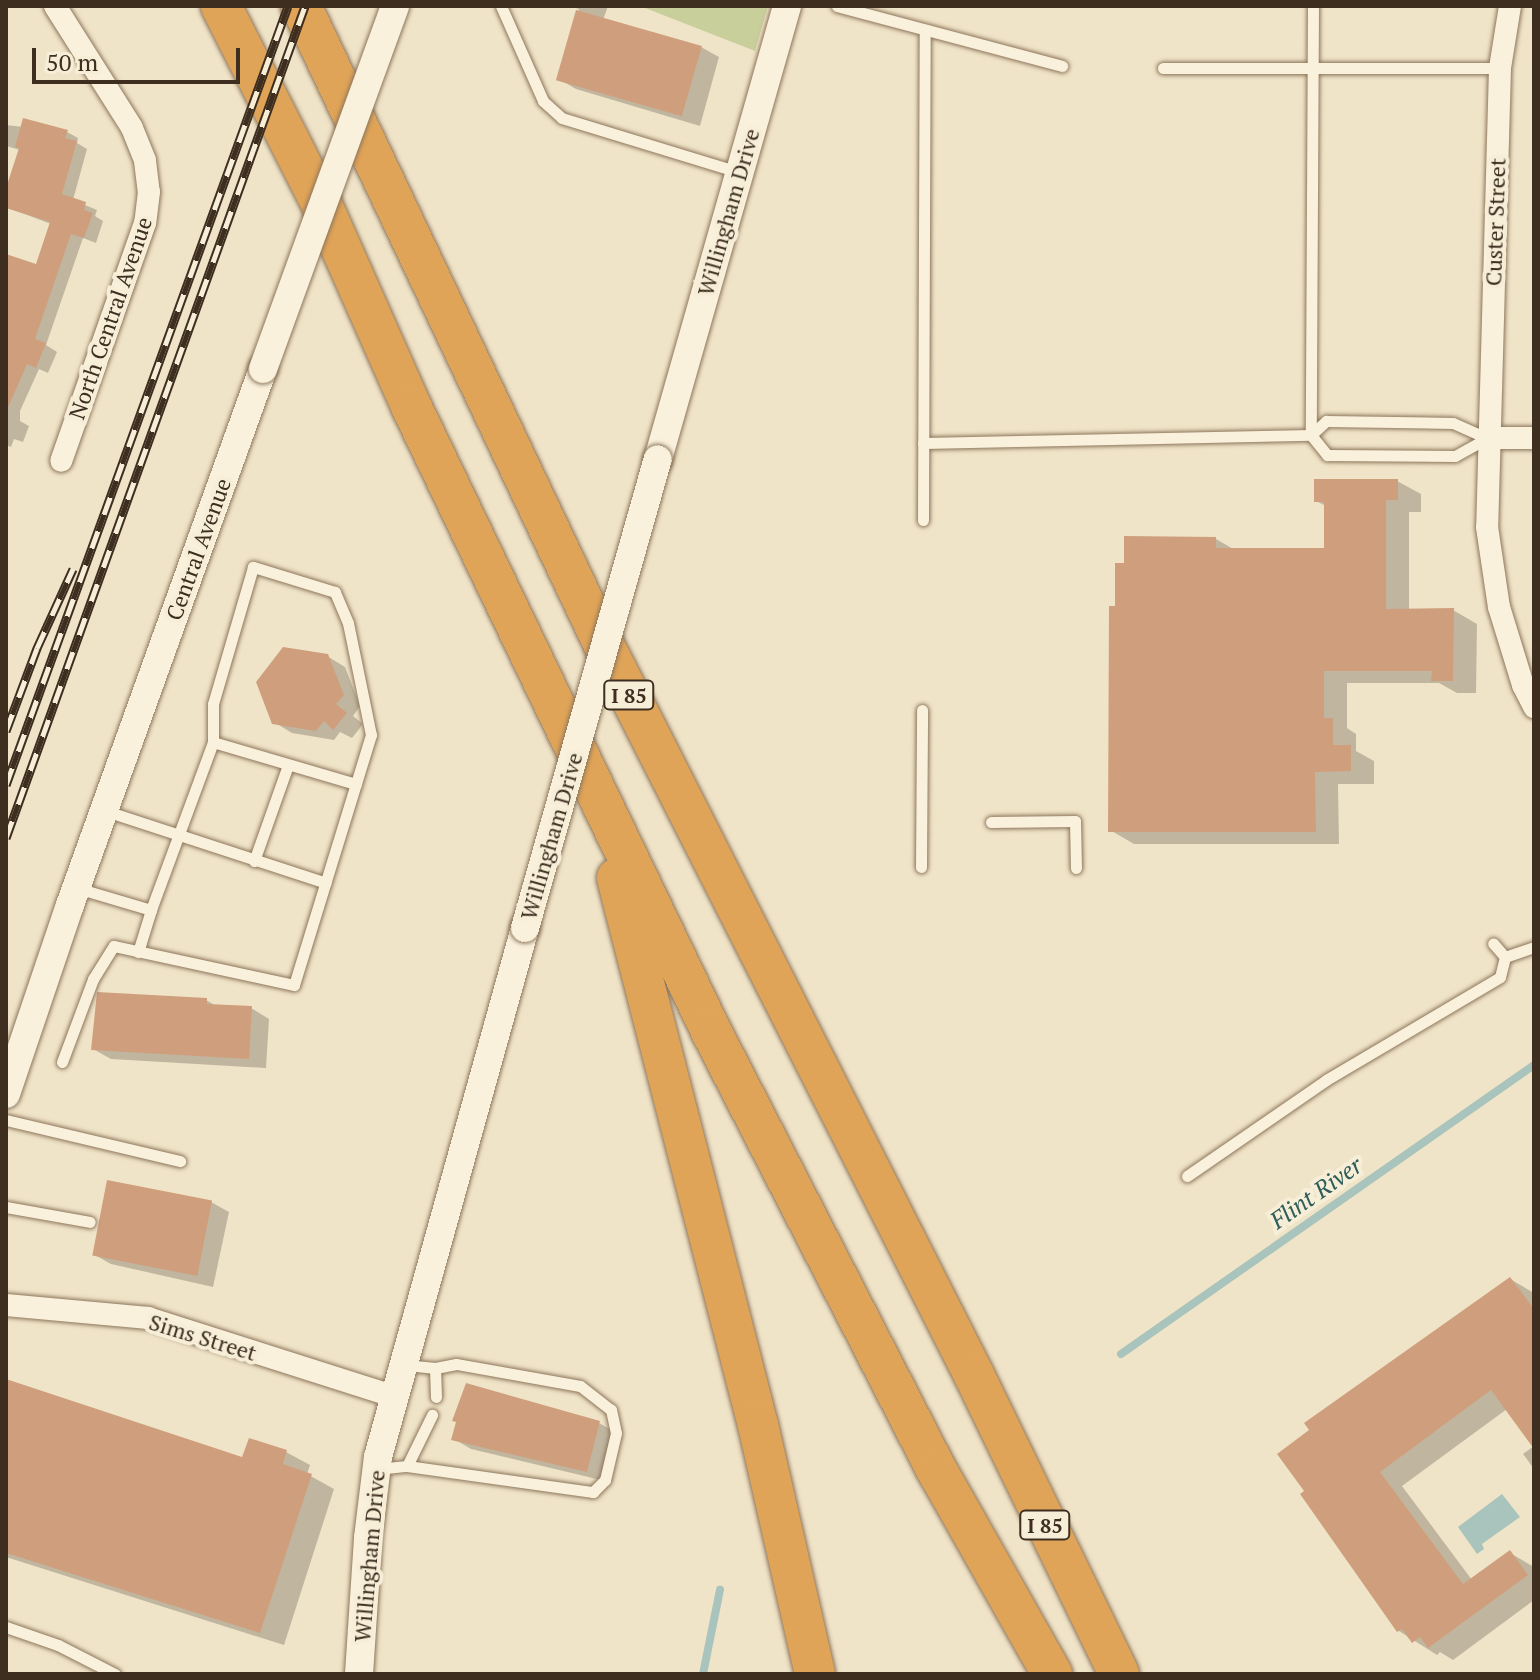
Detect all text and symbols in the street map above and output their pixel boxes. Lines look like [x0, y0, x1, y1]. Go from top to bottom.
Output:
scale bar [36, 32, 244, 82]
text: 50 m [46, 46, 98, 78]
street label: Willingham Drive [692, 125, 764, 299]
street label: Custer Street [1480, 158, 1510, 286]
street label: North Central Avenue [63, 213, 157, 423]
street label: Central Avenue [160, 474, 236, 624]
road number: I 85 [603, 679, 655, 711]
street label: Willingham Drive [515, 749, 587, 923]
water label: Flint River [1264, 1151, 1368, 1235]
street label: Sims Street [146, 1308, 260, 1366]
street label: Willingham Drive [348, 1469, 390, 1643]
road number: I 85 [1019, 1509, 1071, 1541]

